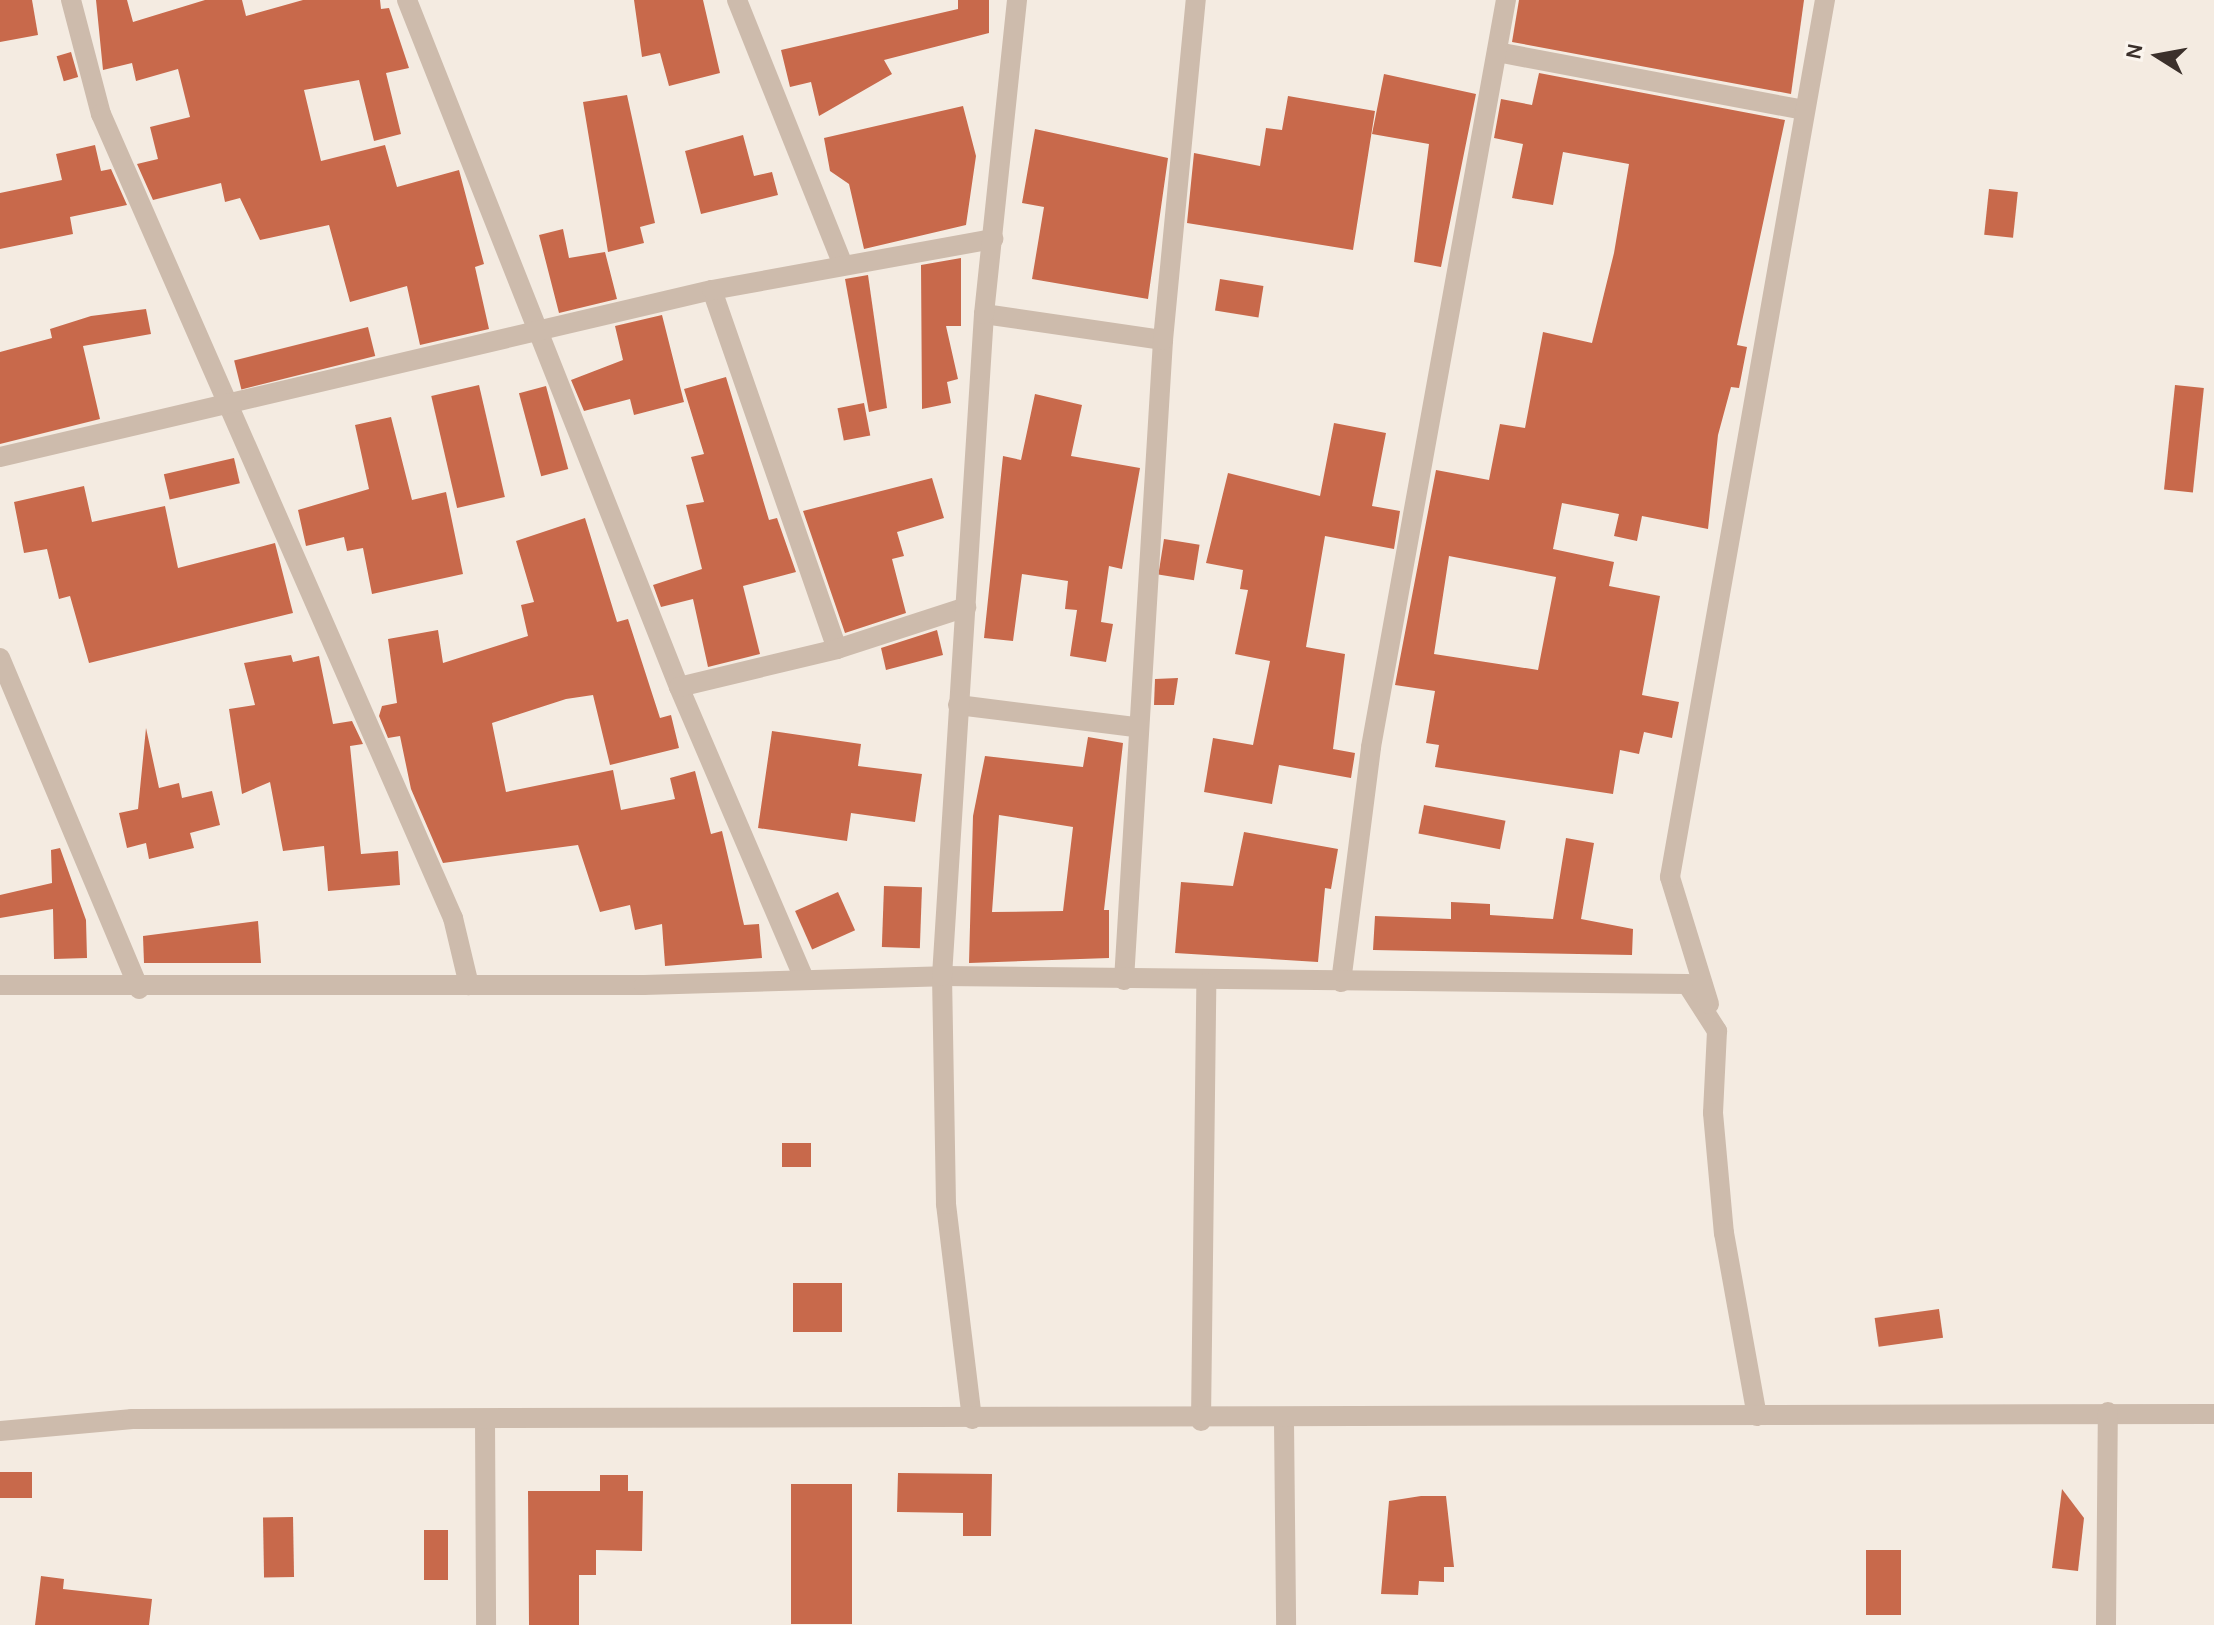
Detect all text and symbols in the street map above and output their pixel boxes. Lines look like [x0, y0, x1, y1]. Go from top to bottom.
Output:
north arrow [2118, 16, 2198, 96]
text: N [2120, 41, 2149, 62]

